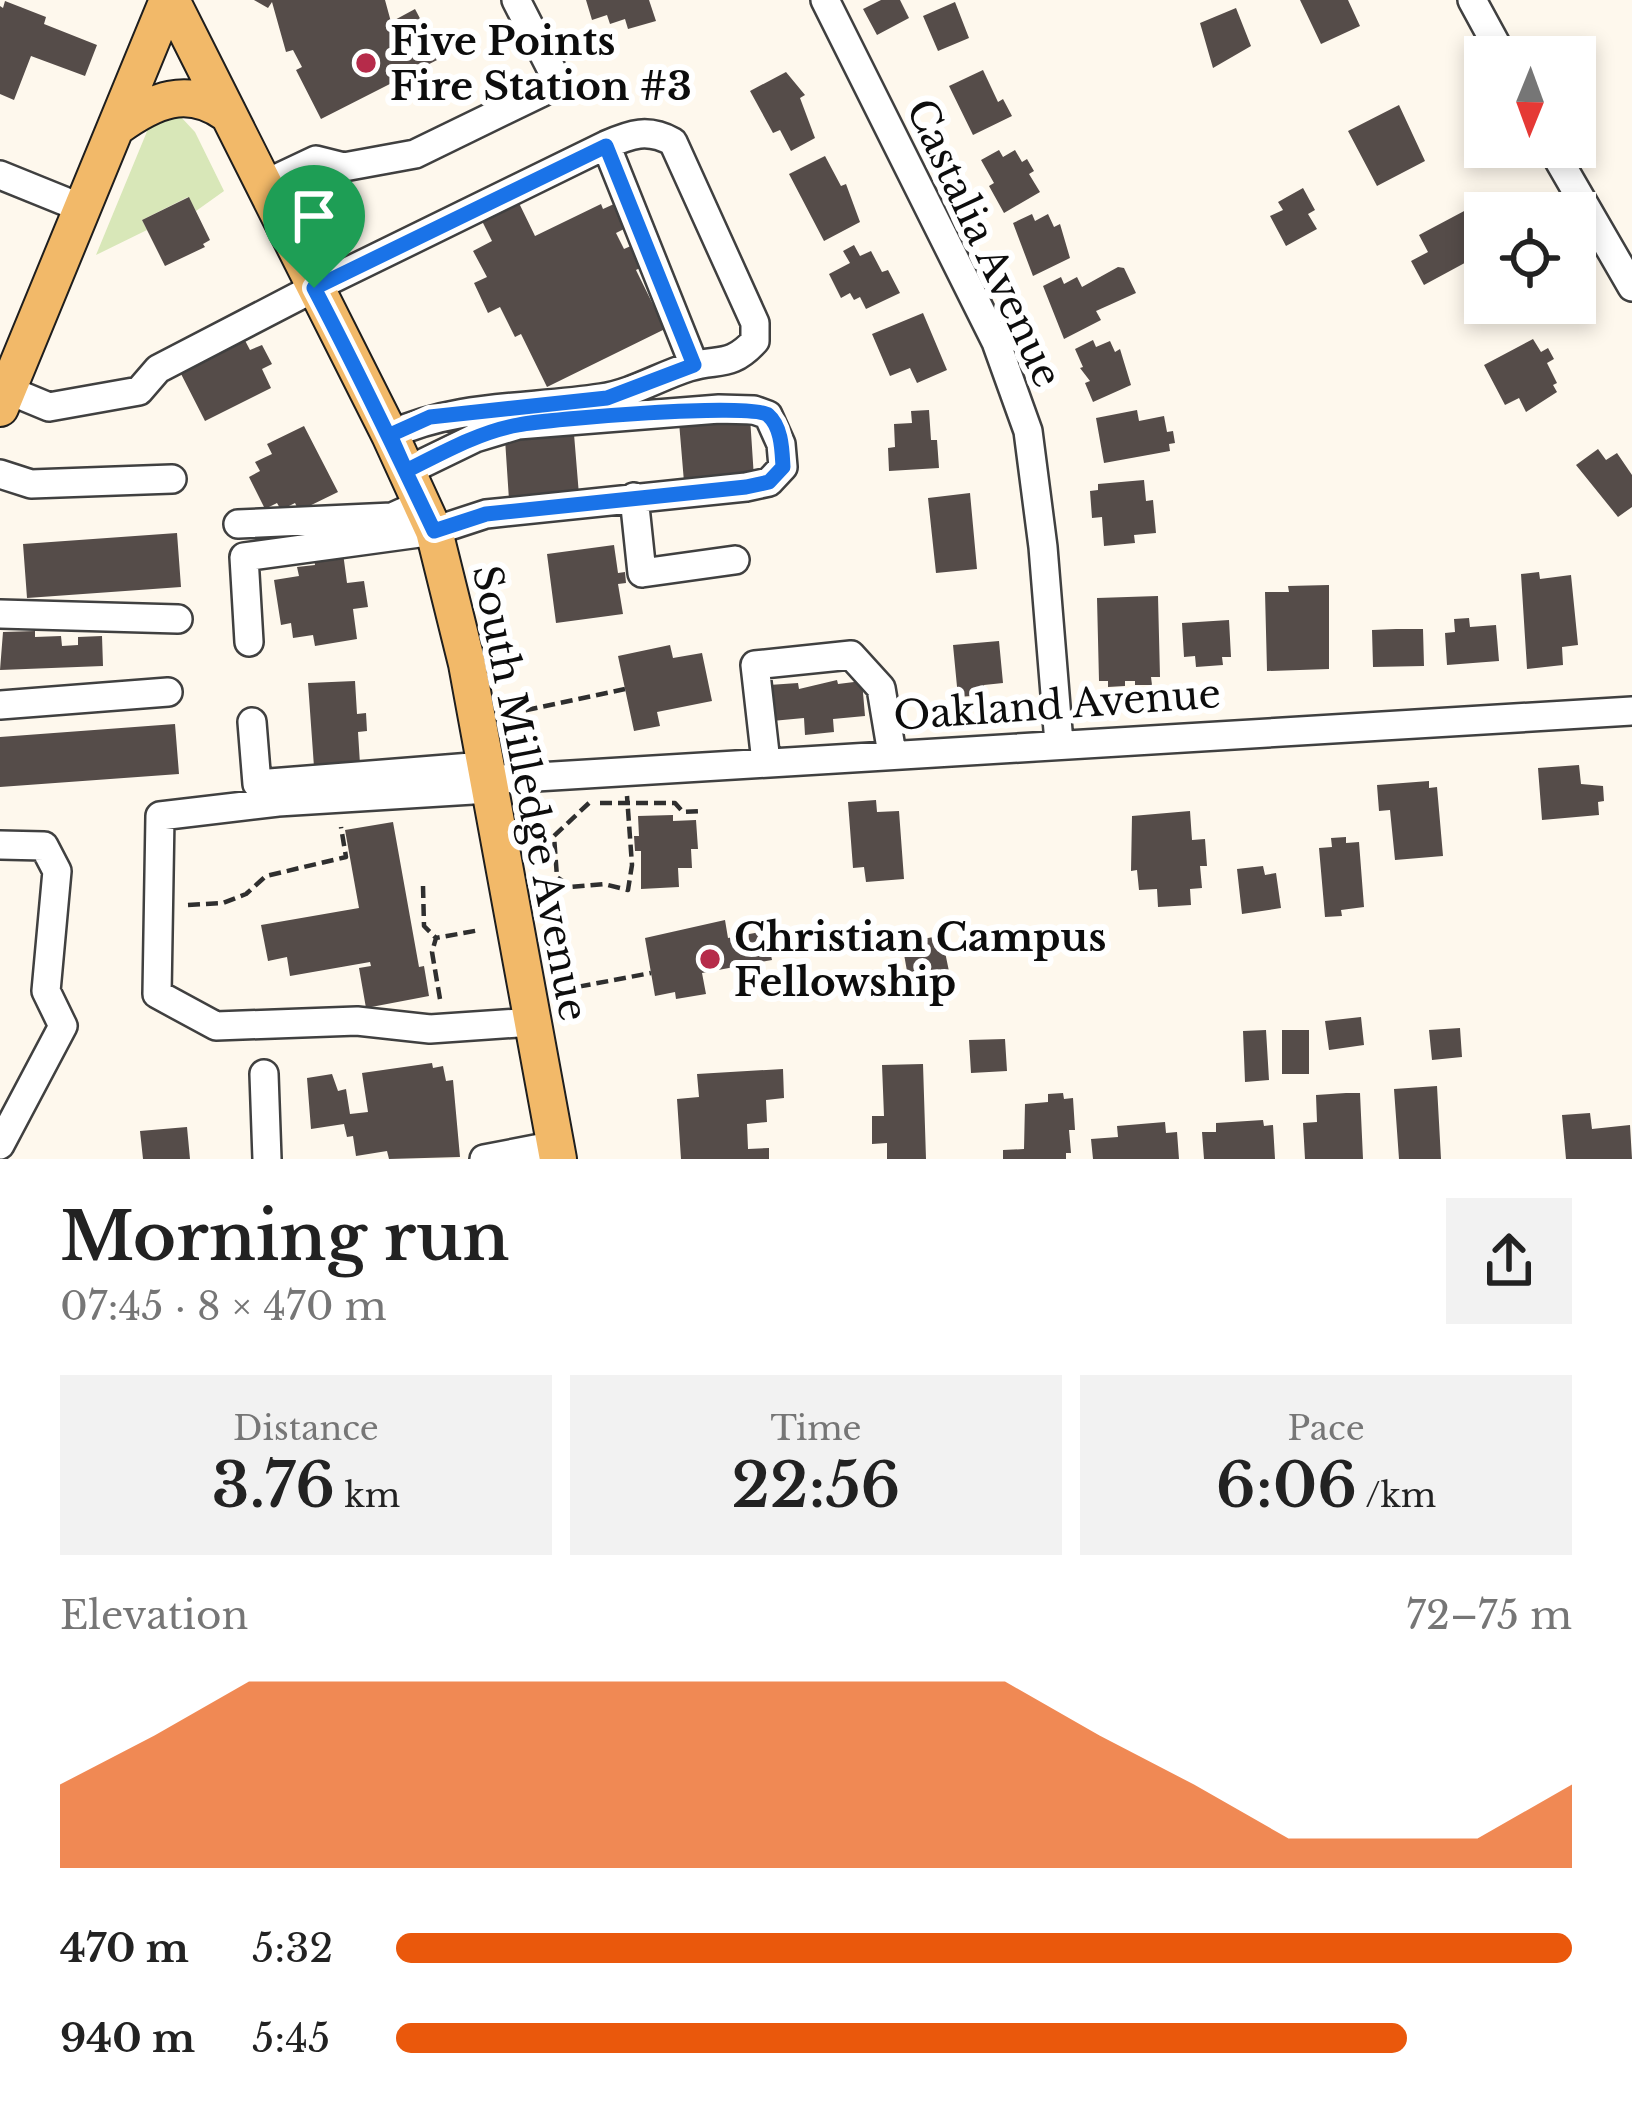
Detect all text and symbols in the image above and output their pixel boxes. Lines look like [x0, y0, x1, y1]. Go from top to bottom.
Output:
place label: Five Points Fire Station #3 [390, 17, 692, 111]
north arrow [1464, 36, 1596, 168]
map controls [1464, 36, 1596, 324]
marker: Five Points Fire Station #3 [353, 50, 379, 76]
street label: Castalia Avenue [896, 91, 1072, 395]
pin [263, 165, 365, 288]
icon: arrive [281, 183, 347, 249]
button: locate [1464, 192, 1596, 324]
street label: South Milledge Avenue [462, 561, 598, 1025]
street label: Oakland Avenue [892, 669, 1222, 741]
place label: Christian Campus Fellowship [734, 913, 1106, 1007]
marker: Christian Campus Fellowship [697, 946, 723, 972]
text: Morning run [60, 1196, 509, 1278]
button: share [1446, 1198, 1572, 1324]
text: 07:45 · 8 × 470 m [60, 1282, 387, 1331]
text: Distance [233, 1408, 379, 1449]
text: Time [770, 1408, 862, 1449]
text: Pace [1287, 1408, 1365, 1449]
text: 3.76 [212, 1449, 335, 1523]
text: 22:56 [732, 1449, 900, 1523]
text: 6:06 [1216, 1449, 1357, 1523]
text: km [335, 1475, 400, 1516]
text: /km [1357, 1475, 1436, 1516]
text: Elevation [60, 1591, 248, 1640]
text: 72–75 m [1406, 1591, 1572, 1640]
text: 470 m [60, 1924, 189, 1973]
text: 5:32 [252, 1924, 333, 1973]
text: 940 m [60, 2014, 195, 2063]
text: 5:45 [252, 2014, 330, 2063]

